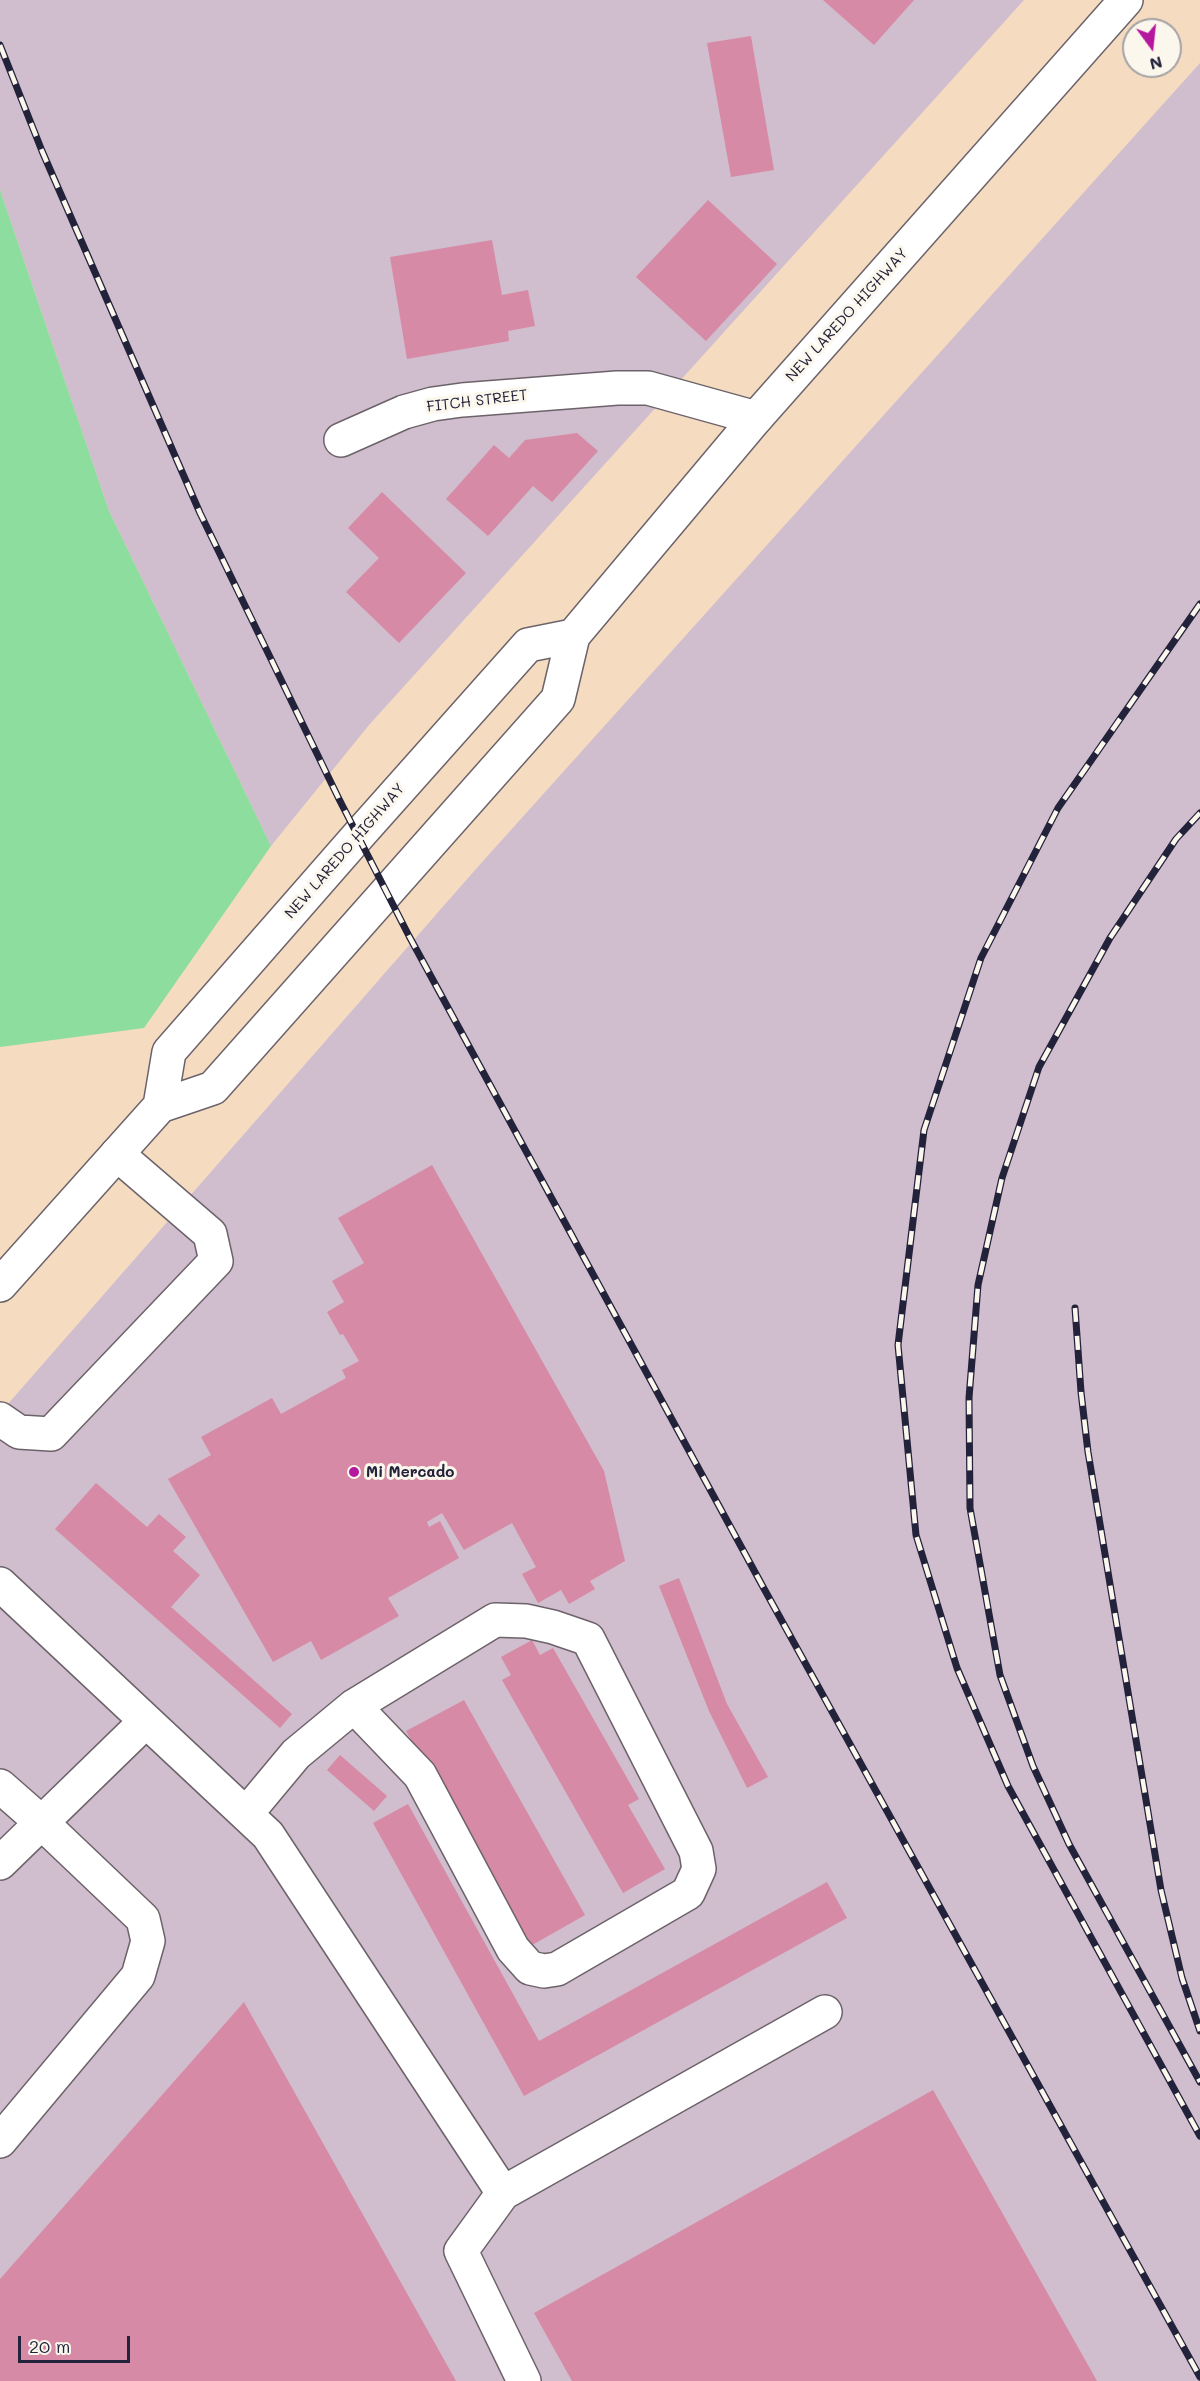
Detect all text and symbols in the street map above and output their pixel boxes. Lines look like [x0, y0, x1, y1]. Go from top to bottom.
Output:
north arrow [1122, 18, 1182, 78]
text: N [1148, 52, 1165, 76]
street label: NEW LAREDO HIGHWAY [782, 244, 912, 386]
street label: FITCH STREET [426, 386, 528, 416]
street label: NEW LAREDO HIGHWAY [281, 780, 409, 922]
place label: Mi Mercado [366, 1463, 454, 1481]
marker: Mi Mercado [347, 1465, 361, 1479]
scale bar [21, 2324, 134, 2362]
text: 20 m [29, 2334, 70, 2358]

